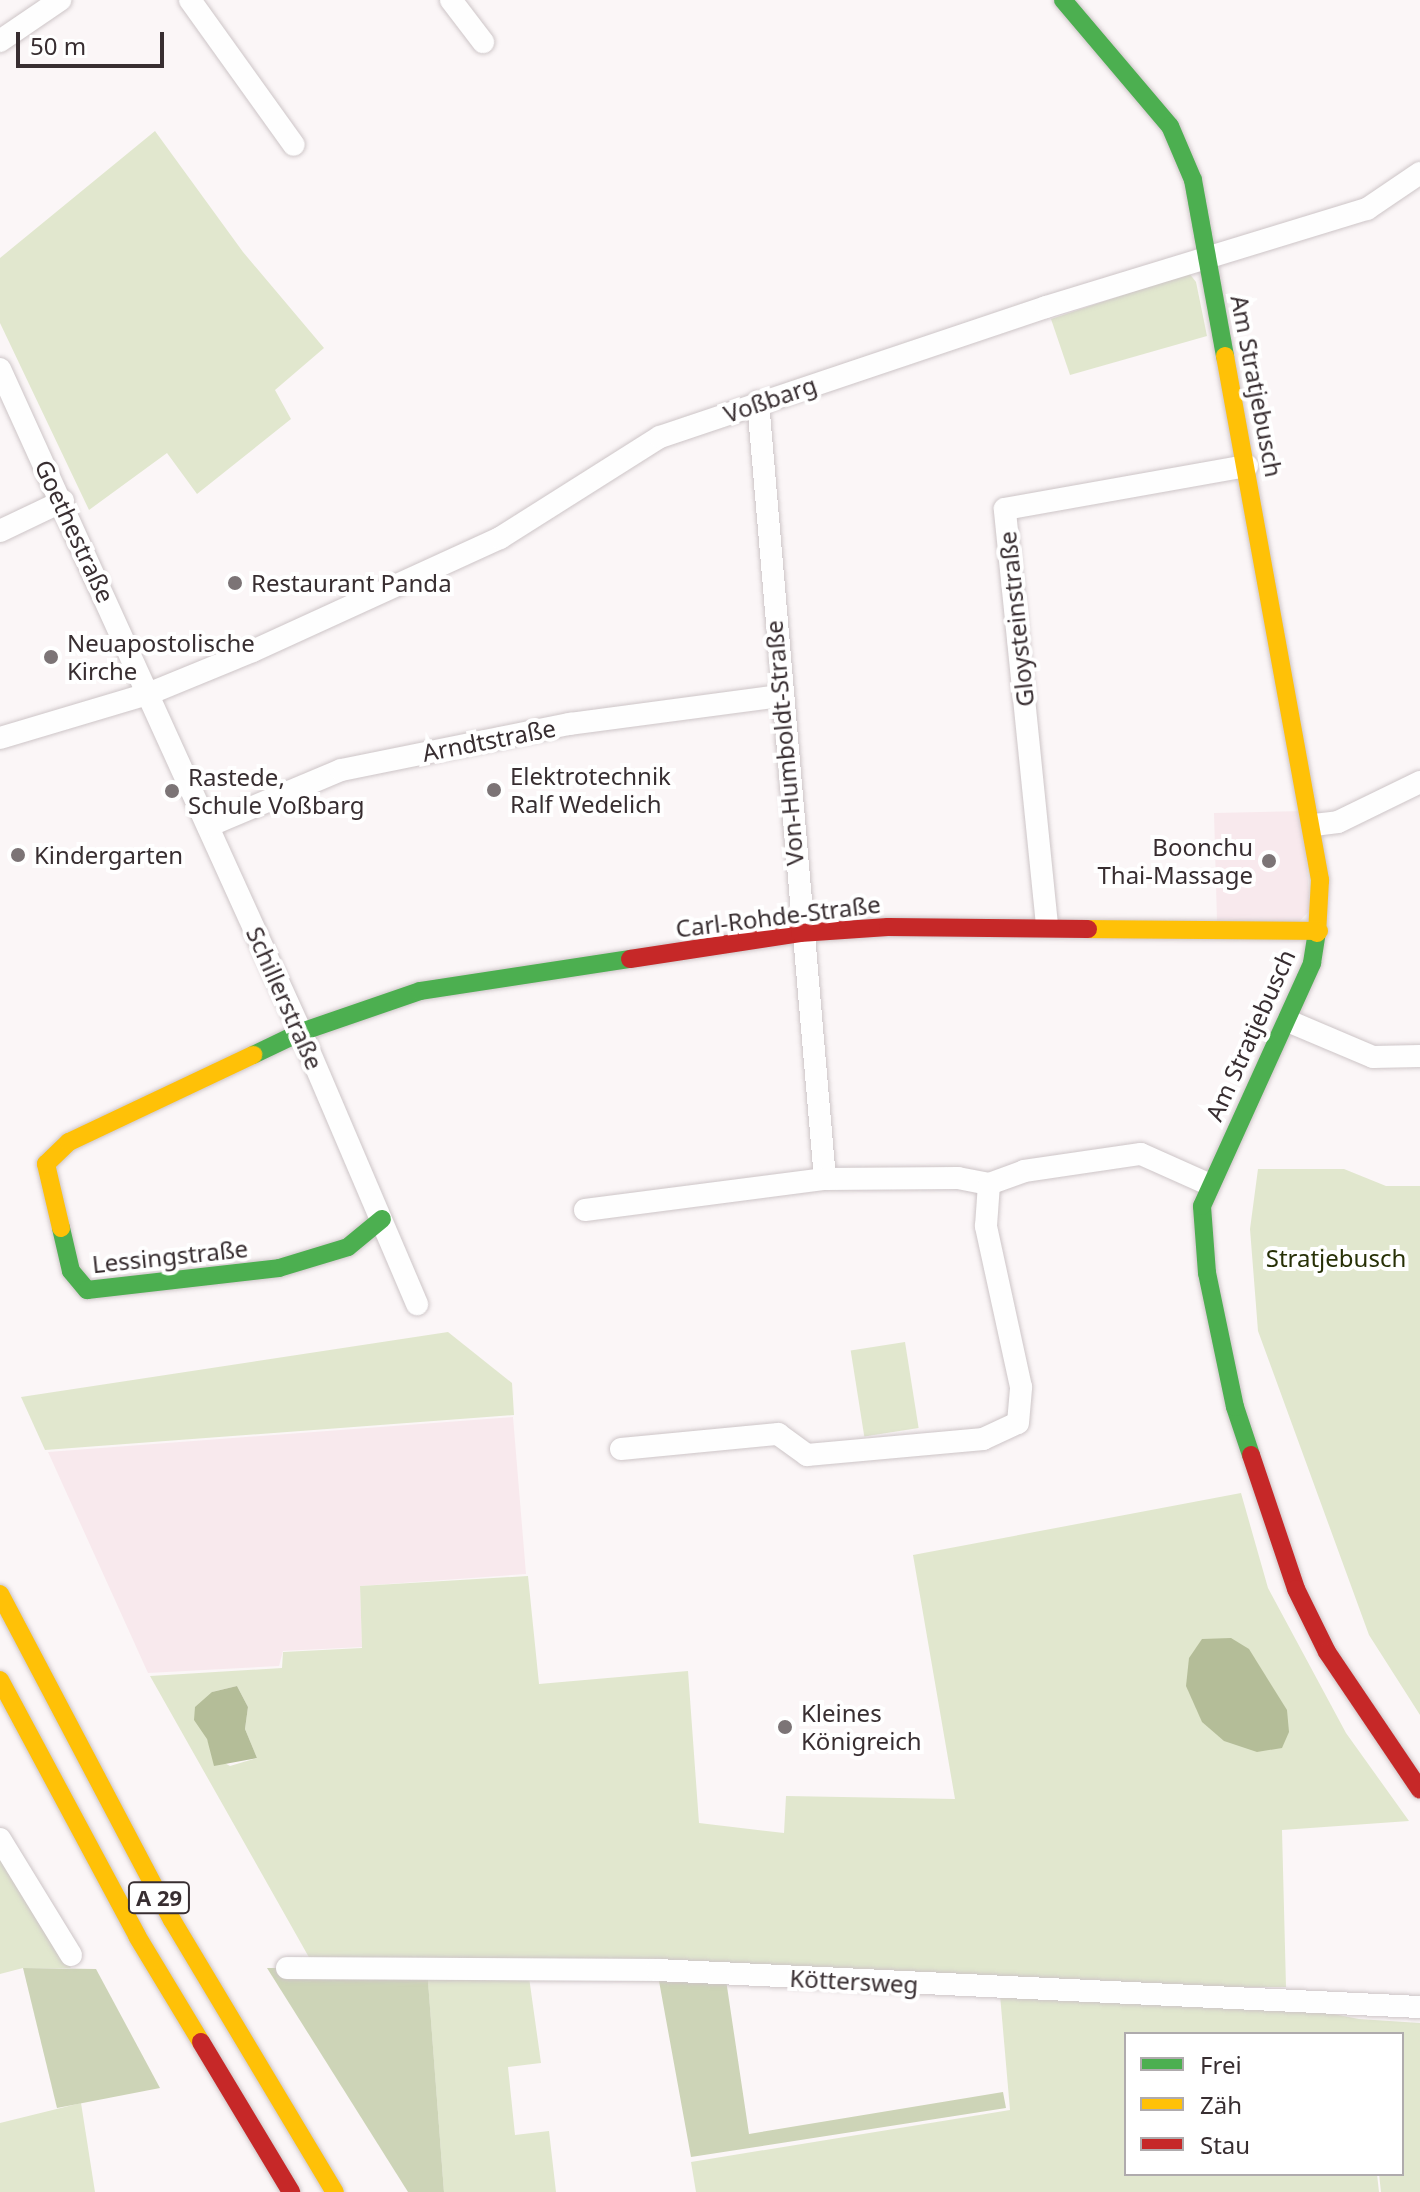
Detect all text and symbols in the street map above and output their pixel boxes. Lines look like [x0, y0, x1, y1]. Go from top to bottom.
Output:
scale bar [20, 16, 168, 66]
text: 50 m [30, 29, 86, 62]
street label: Am Stratjebusch [1225, 293, 1289, 479]
street label: Voßbarg [720, 370, 820, 428]
street label: Goethestraße [29, 455, 121, 607]
street label: Gloysteinstraße [992, 530, 1040, 708]
place label: Restaurant Panda [251, 569, 452, 597]
marker: Restaurant Panda [226, 574, 244, 592]
street label: Von-Humboldt-Straße [759, 619, 809, 867]
place label: Neuapostolische Kirche [67, 629, 255, 685]
marker: Neuapostolische Kirche [42, 648, 60, 666]
street label: Arndtstraße [420, 713, 558, 767]
place label: Elektrotechnik Ralf Wedelich [510, 762, 671, 818]
place label: Rastede, Schule Voßbarg [188, 763, 365, 819]
marker: Elektrotechnik Ralf Wedelich [485, 781, 503, 799]
marker: Rastede, Schule Voßbarg [163, 782, 181, 800]
place label: Boonchu Thai-Massage [1097, 833, 1253, 889]
place label: Kindergarten [34, 841, 183, 869]
marker: Kindergarten [9, 846, 27, 864]
marker: Boonchu Thai-Massage [1260, 852, 1278, 870]
street label: Carl-Rohde-Straße [674, 889, 882, 943]
street label: Schillerstraße [241, 922, 329, 1074]
street label: Am Stratjebusch [1199, 945, 1301, 1125]
street label: Lessingstraße [91, 1233, 249, 1279]
park label: Stratjebusch [1266, 1244, 1406, 1272]
place label: Kleines Königreich [801, 1699, 922, 1755]
marker: Kleines Königreich [776, 1718, 794, 1736]
road number: A 29 [127, 1880, 191, 1916]
street label: Köttersweg [789, 1963, 919, 1999]
legend [1124, 2032, 1404, 2176]
text: Frei [1200, 2048, 1242, 2081]
text: Zäh [1200, 2088, 1242, 2121]
text: Stau [1200, 2128, 1250, 2161]

